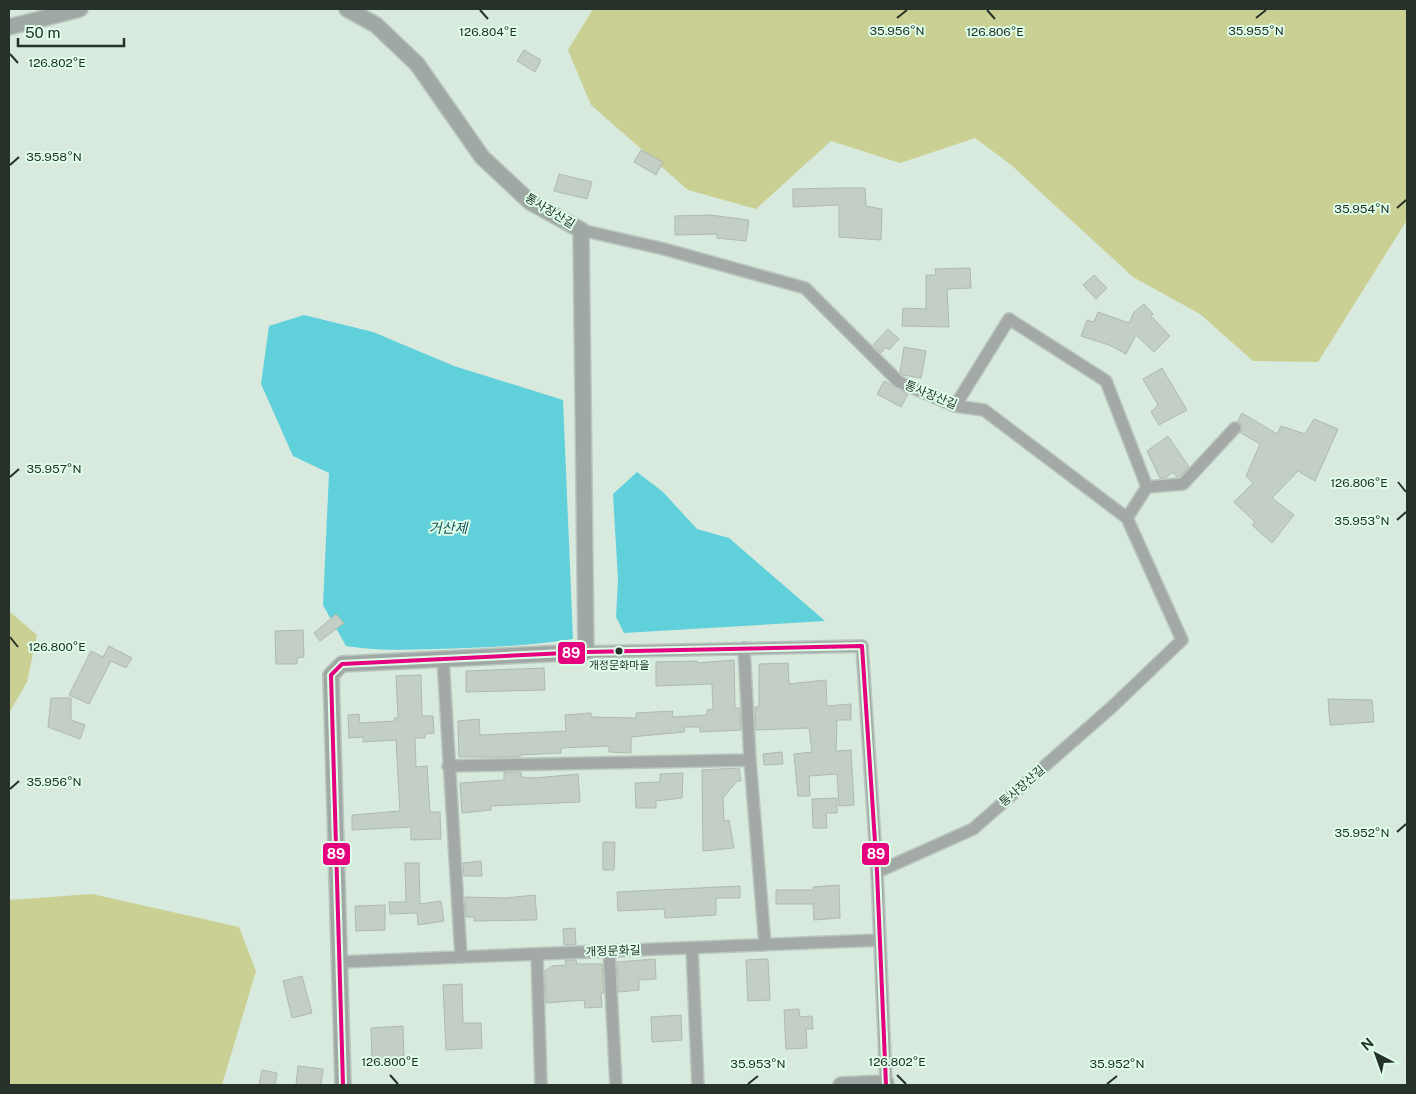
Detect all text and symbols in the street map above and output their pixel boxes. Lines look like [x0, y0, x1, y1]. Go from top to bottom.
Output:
scale bar [18, 15, 124, 47]
text: 50 m [25, 24, 60, 41]
text: 35.956°N [869, 24, 925, 38]
text: 35.955°N [1228, 24, 1284, 38]
text: 126.804°E [459, 25, 517, 39]
text: 126.806°E [966, 25, 1024, 39]
text: 126.802°E [28, 56, 86, 70]
text: 35.958°N [26, 150, 82, 164]
street label: 통사장산길 [523, 191, 577, 231]
text: 35.954°N [1334, 202, 1390, 216]
street label: 통사장산길 [903, 378, 959, 412]
text: 35.957°N [27, 462, 81, 476]
text: 126.806°E [1330, 476, 1388, 490]
text: 35.953°N [1334, 514, 1390, 528]
water label: 거산제 [429, 520, 469, 536]
text: 126.800°E [28, 640, 86, 654]
line badge: 89 [557, 641, 586, 665]
text: 89 [562, 645, 580, 661]
marker: 개정문화마을 [614, 646, 624, 656]
place label: 개정문화마을 [589, 659, 649, 671]
street label: 통사장산길 [997, 763, 1047, 809]
text: 35.956°N [26, 775, 82, 789]
text: 35.952°N [1335, 826, 1389, 840]
line badge: 89 [322, 842, 351, 866]
line badge: 89 [861, 842, 890, 866]
text: 89 [327, 846, 345, 862]
text: 89 [867, 846, 885, 862]
street label: 개정문화길 [585, 943, 641, 959]
north arrow [1351, 1029, 1401, 1079]
text: N [1358, 1035, 1377, 1054]
text: 126.800°E [361, 1055, 419, 1069]
text: 126.802°E [868, 1055, 926, 1069]
text: 35.953°N [730, 1057, 786, 1071]
text: 35.952°N [1090, 1057, 1144, 1071]

